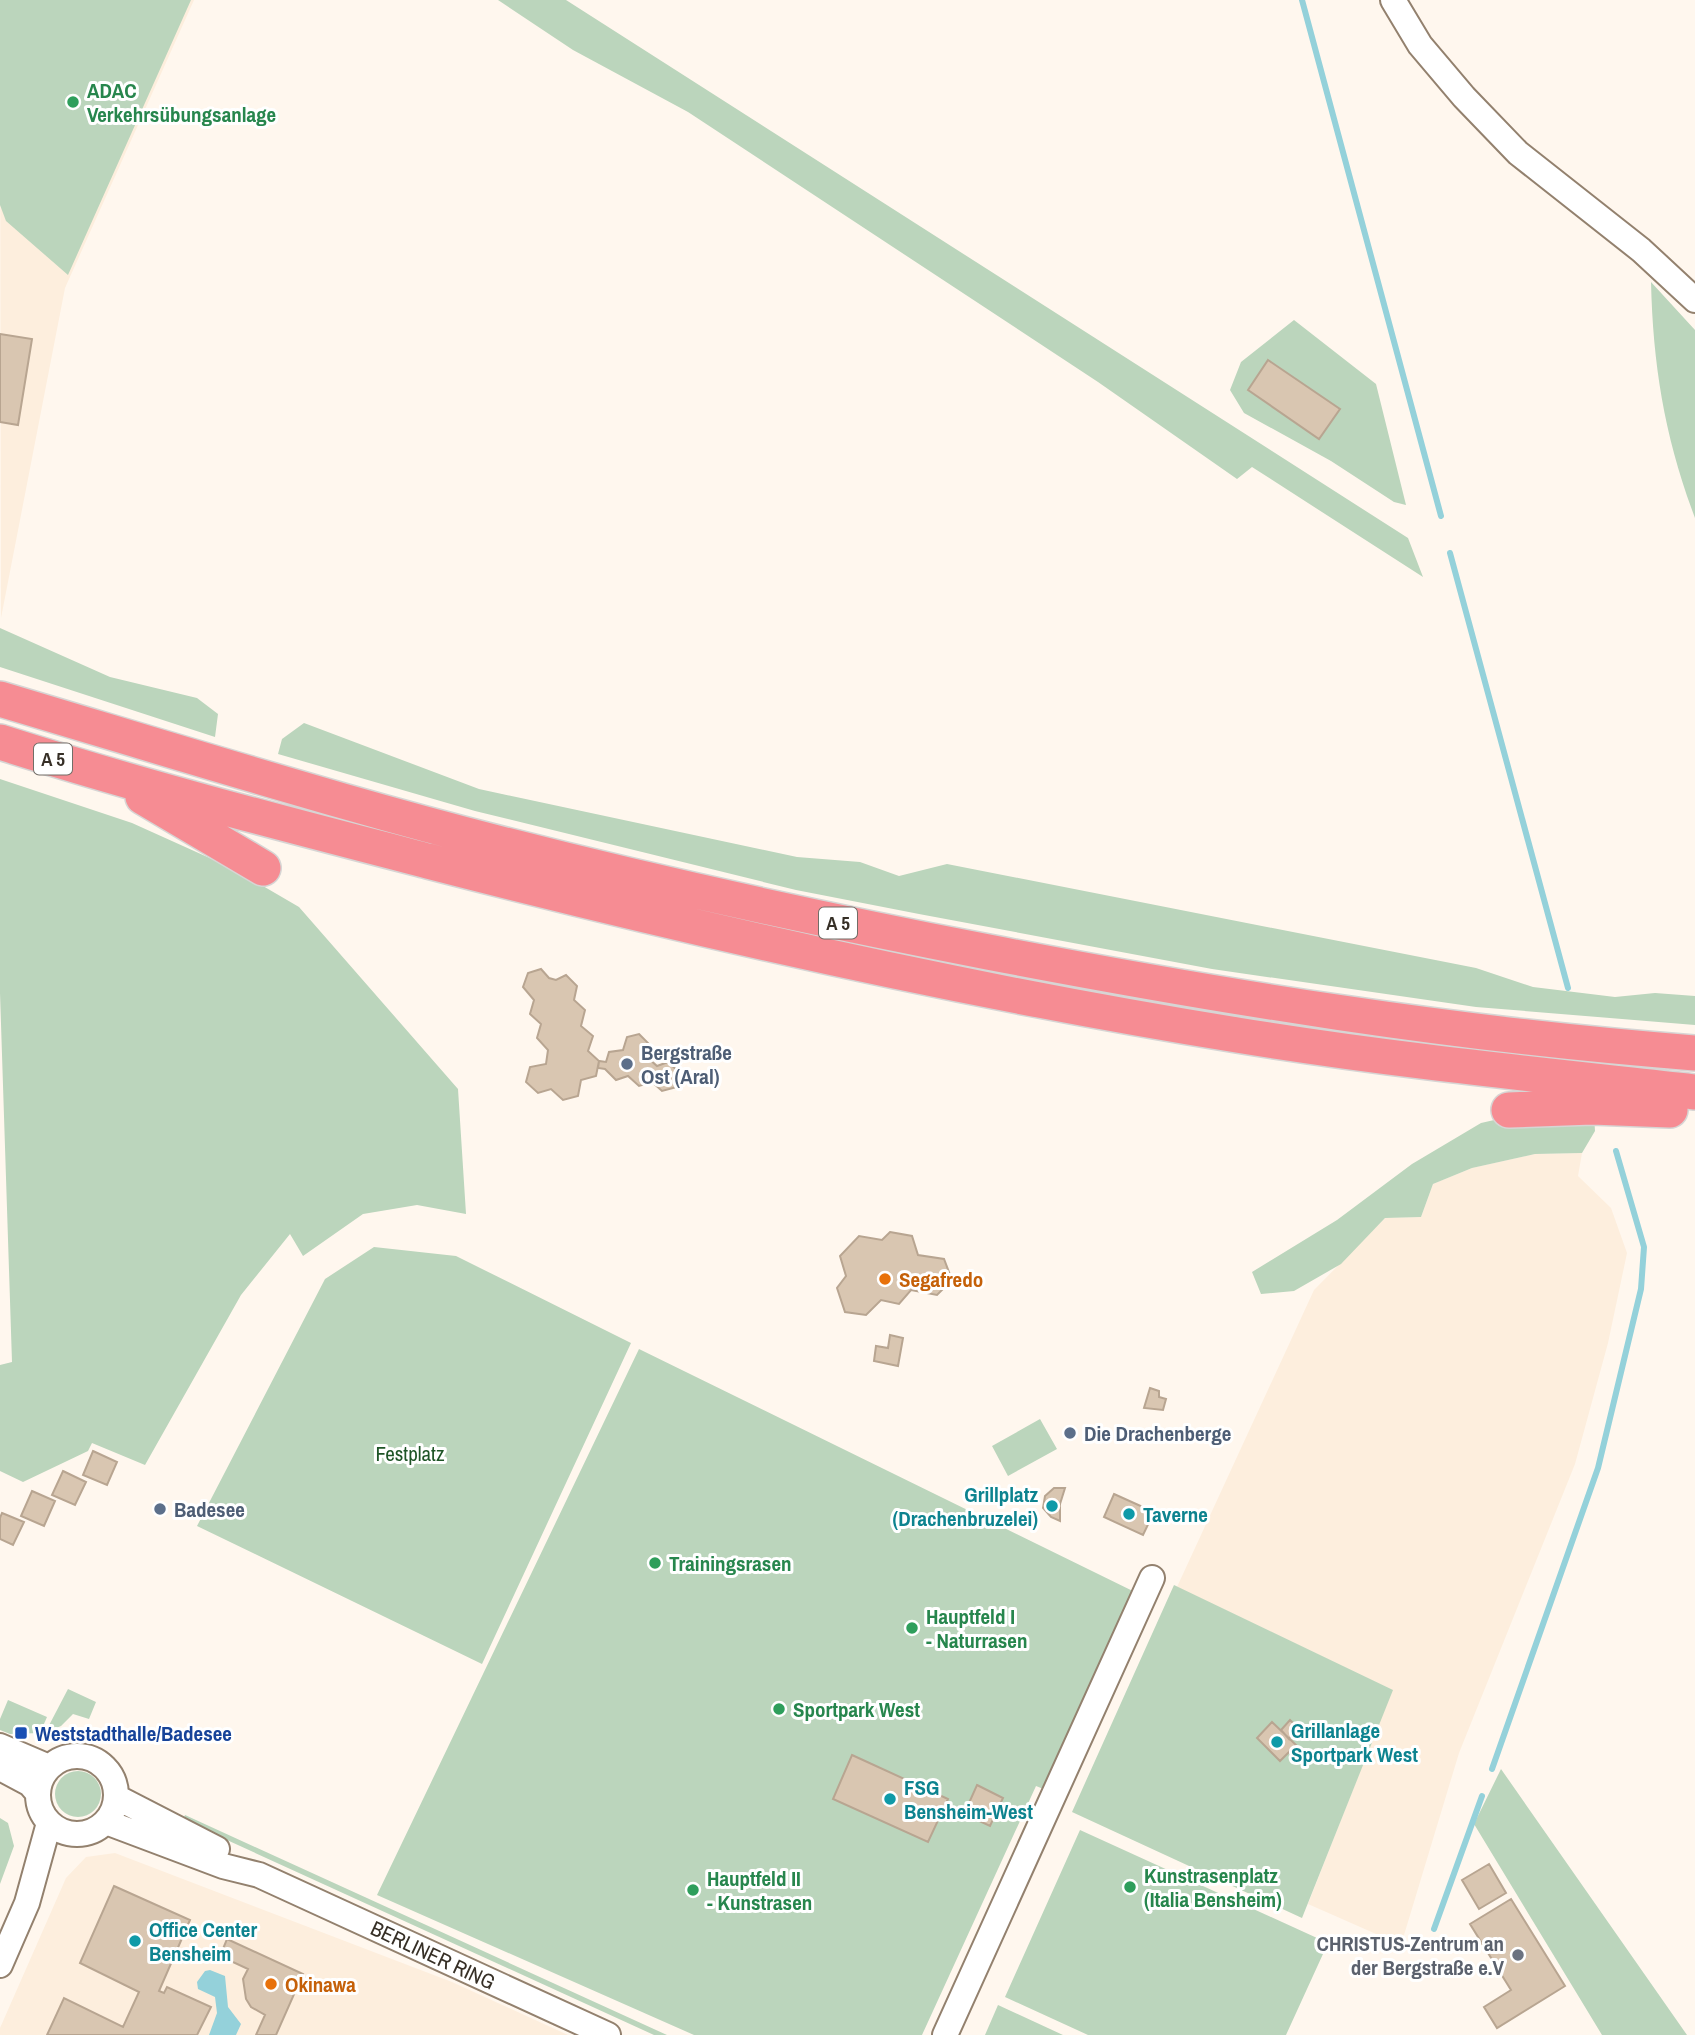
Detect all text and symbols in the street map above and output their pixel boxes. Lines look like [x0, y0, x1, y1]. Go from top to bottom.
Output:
place label: ADAC Verkehrsübungsanlage [87, 76, 276, 129]
marker: ADAC Verkehrsübungsanlage [65, 94, 81, 110]
road number: A 5 [34, 744, 72, 774]
road number: A 5 [819, 908, 857, 939]
place label: Bergstraße Ost (Aral) [641, 1038, 732, 1091]
marker: Bergstraße Ost (Aral) [619, 1056, 635, 1072]
place label: Segafredo [899, 1265, 983, 1294]
marker: Segafredo [877, 1271, 893, 1287]
place label: Die Drachenberge [1084, 1419, 1231, 1448]
marker: Die Drachenberge [1062, 1425, 1078, 1441]
park label: Festplatz [375, 1439, 445, 1468]
place label: Grillplatz (Drachenbruzelei) [893, 1480, 1038, 1533]
place label: Badesee [174, 1495, 245, 1524]
marker: Grillplatz (Drachenbruzelei) [1044, 1498, 1060, 1514]
place label: Taverne [1143, 1500, 1208, 1529]
marker: Badesee [152, 1501, 168, 1517]
marker: Taverne [1121, 1506, 1137, 1522]
place label: Trainingsrasen [669, 1549, 792, 1578]
marker: Trainingsrasen [647, 1555, 663, 1571]
place label: Hauptfeld I - Naturrasen [926, 1602, 1027, 1655]
marker: Hauptfeld I - Naturrasen [904, 1620, 920, 1636]
place label: Sportpark West [793, 1695, 920, 1724]
marker: Sportpark West [771, 1701, 787, 1717]
place label: Grillanlage Sportpark West [1291, 1716, 1418, 1769]
place label: Weststadthalle/Badesee [35, 1719, 232, 1748]
marker: Weststadthalle/Badesee [13, 1725, 29, 1741]
marker: Grillanlage Sportpark West [1269, 1734, 1285, 1750]
place label: FSG Bensheim-West [904, 1773, 1033, 1826]
marker: FSG Bensheim-West [882, 1791, 898, 1807]
place label: Kunstrasenplatz (Italia Bensheim) [1144, 1861, 1282, 1914]
place label: Hauptfeld II - Kunstrasen [707, 1864, 812, 1917]
marker: Kunstrasenplatz (Italia Bensheim) [1122, 1879, 1138, 1895]
marker: Hauptfeld II - Kunstrasen [685, 1882, 701, 1898]
street label: BERLINER RING [366, 1914, 500, 1996]
place label: Office Center Bensheim [149, 1915, 257, 1968]
place label: CHRISTUS-Zentrum an der Bergstraße e.V [1316, 1929, 1505, 1982]
marker: Office Center Bensheim [127, 1933, 143, 1949]
marker: CHRISTUS-Zentrum an der Bergstraße e.V [1510, 1947, 1526, 1963]
place label: Okinawa [285, 1970, 356, 1999]
marker: Okinawa [263, 1976, 279, 1992]

